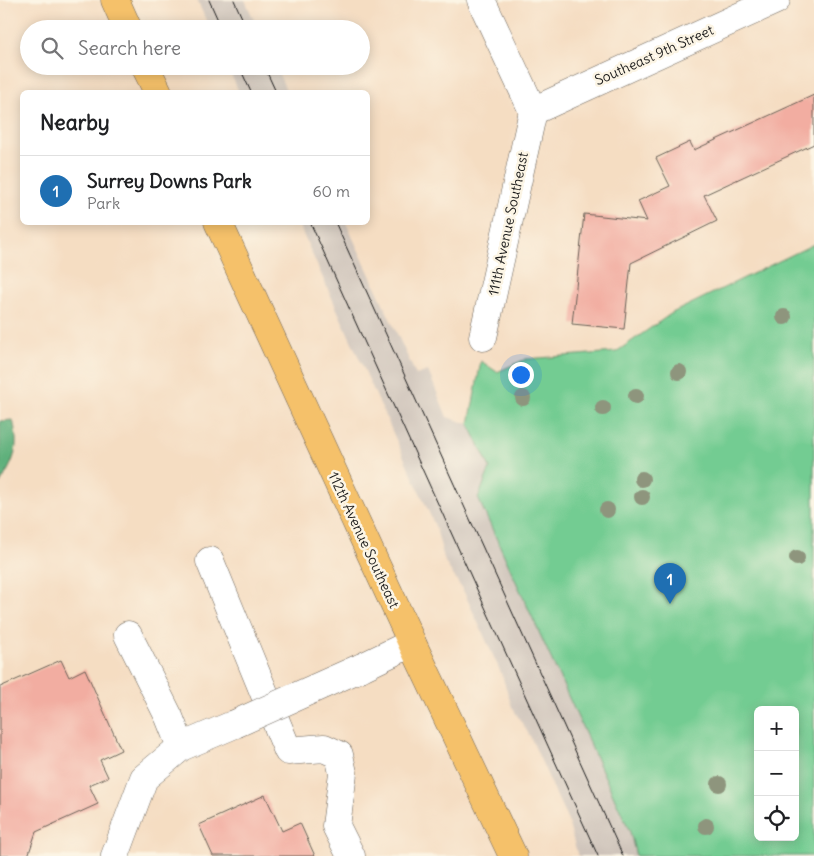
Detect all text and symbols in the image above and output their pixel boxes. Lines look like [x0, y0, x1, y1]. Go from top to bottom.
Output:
search box [20, 20, 370, 75]
street label: Southeast 9th Street [592, 21, 716, 89]
icon: search [38, 34, 66, 62]
text: Search here [78, 36, 181, 60]
text: Nearby [40, 109, 110, 136]
street label: 111th Avenue Southeast [484, 150, 532, 297]
text: Surrey Downs Park [87, 169, 252, 193]
text: 1 [53, 181, 59, 201]
text: 60 m [312, 181, 350, 201]
text: Park [87, 193, 120, 213]
your location [508, 362, 534, 388]
street label: 112th Avenue Southeast [324, 469, 404, 611]
pin: 1 [654, 563, 686, 604]
map controls [754, 706, 799, 841]
button: + [754, 706, 799, 751]
button: − [754, 751, 799, 796]
button: locate [754, 796, 799, 841]

